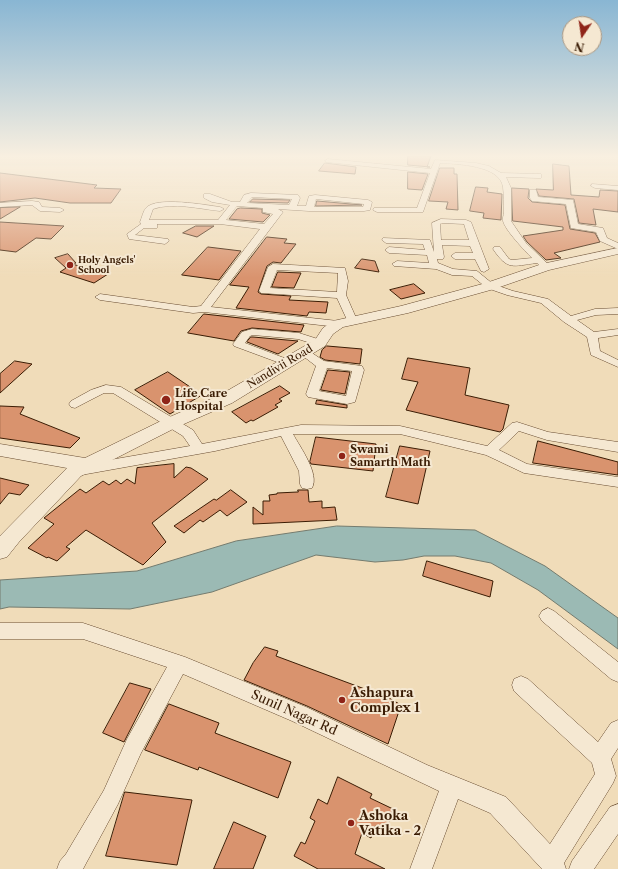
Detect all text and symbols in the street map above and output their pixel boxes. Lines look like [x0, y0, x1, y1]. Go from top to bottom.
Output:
north arrow [562, 16, 602, 56]
text: N [573, 39, 586, 55]
place label: Holy Angels' School [78, 255, 136, 276]
marker: Holy Angels' School [65, 260, 75, 270]
street label: Nandivii Road [245, 342, 315, 392]
place label: Life Care Hospital [175, 387, 227, 413]
marker: Life Care Hospital [160, 394, 172, 406]
place label: Swami Samarth Math [350, 443, 431, 469]
marker: Swami Samarth Math [337, 451, 347, 461]
place label: Ashapura Complex 1 [350, 685, 420, 716]
street label: Sunil Nagar Rd [249, 687, 339, 739]
marker: Ashapura Complex 1 [337, 695, 347, 705]
place label: Ashoka Vatika - 2 [359, 808, 421, 839]
marker: Ashoka Vatika - 2 [346, 818, 356, 828]

